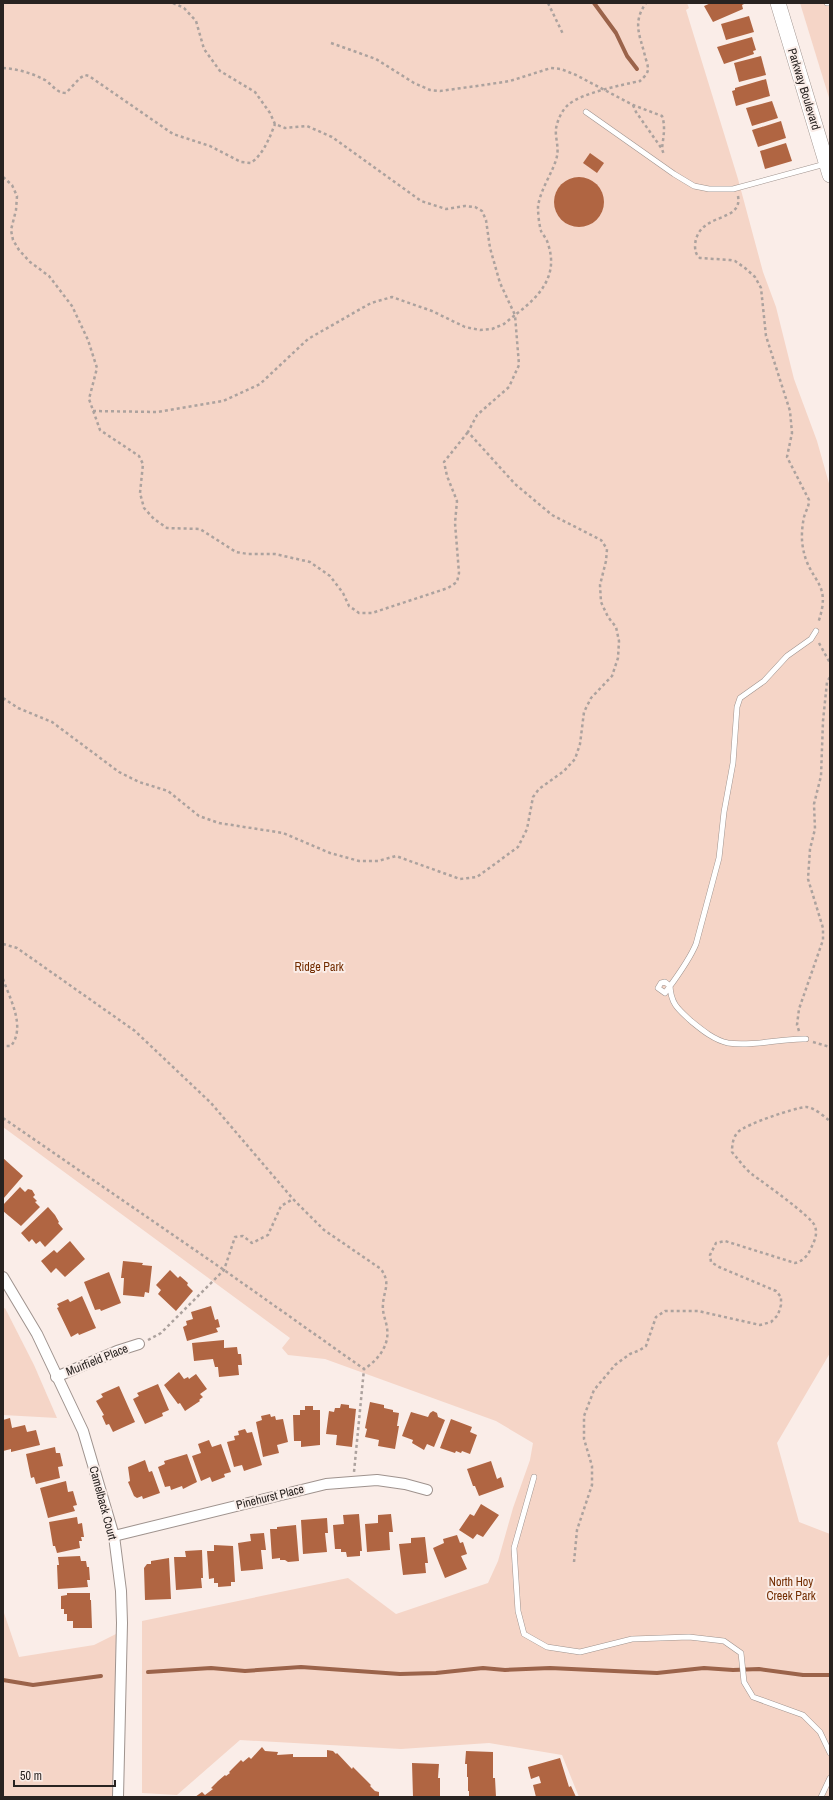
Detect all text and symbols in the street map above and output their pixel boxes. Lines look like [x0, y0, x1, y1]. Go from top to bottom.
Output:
street label: Parkway Boulevard [784, 46, 824, 132]
park label: Ridge Park [294, 959, 344, 975]
street label: Muirfield Place [64, 1340, 130, 1380]
street label: Camelback Court [85, 1464, 121, 1542]
street label: Pinehurst Place [234, 1481, 306, 1513]
park label: North Hoy Creek Park [766, 1574, 816, 1604]
scale bar [14, 1762, 115, 1788]
text: 50 m [20, 1768, 42, 1784]

